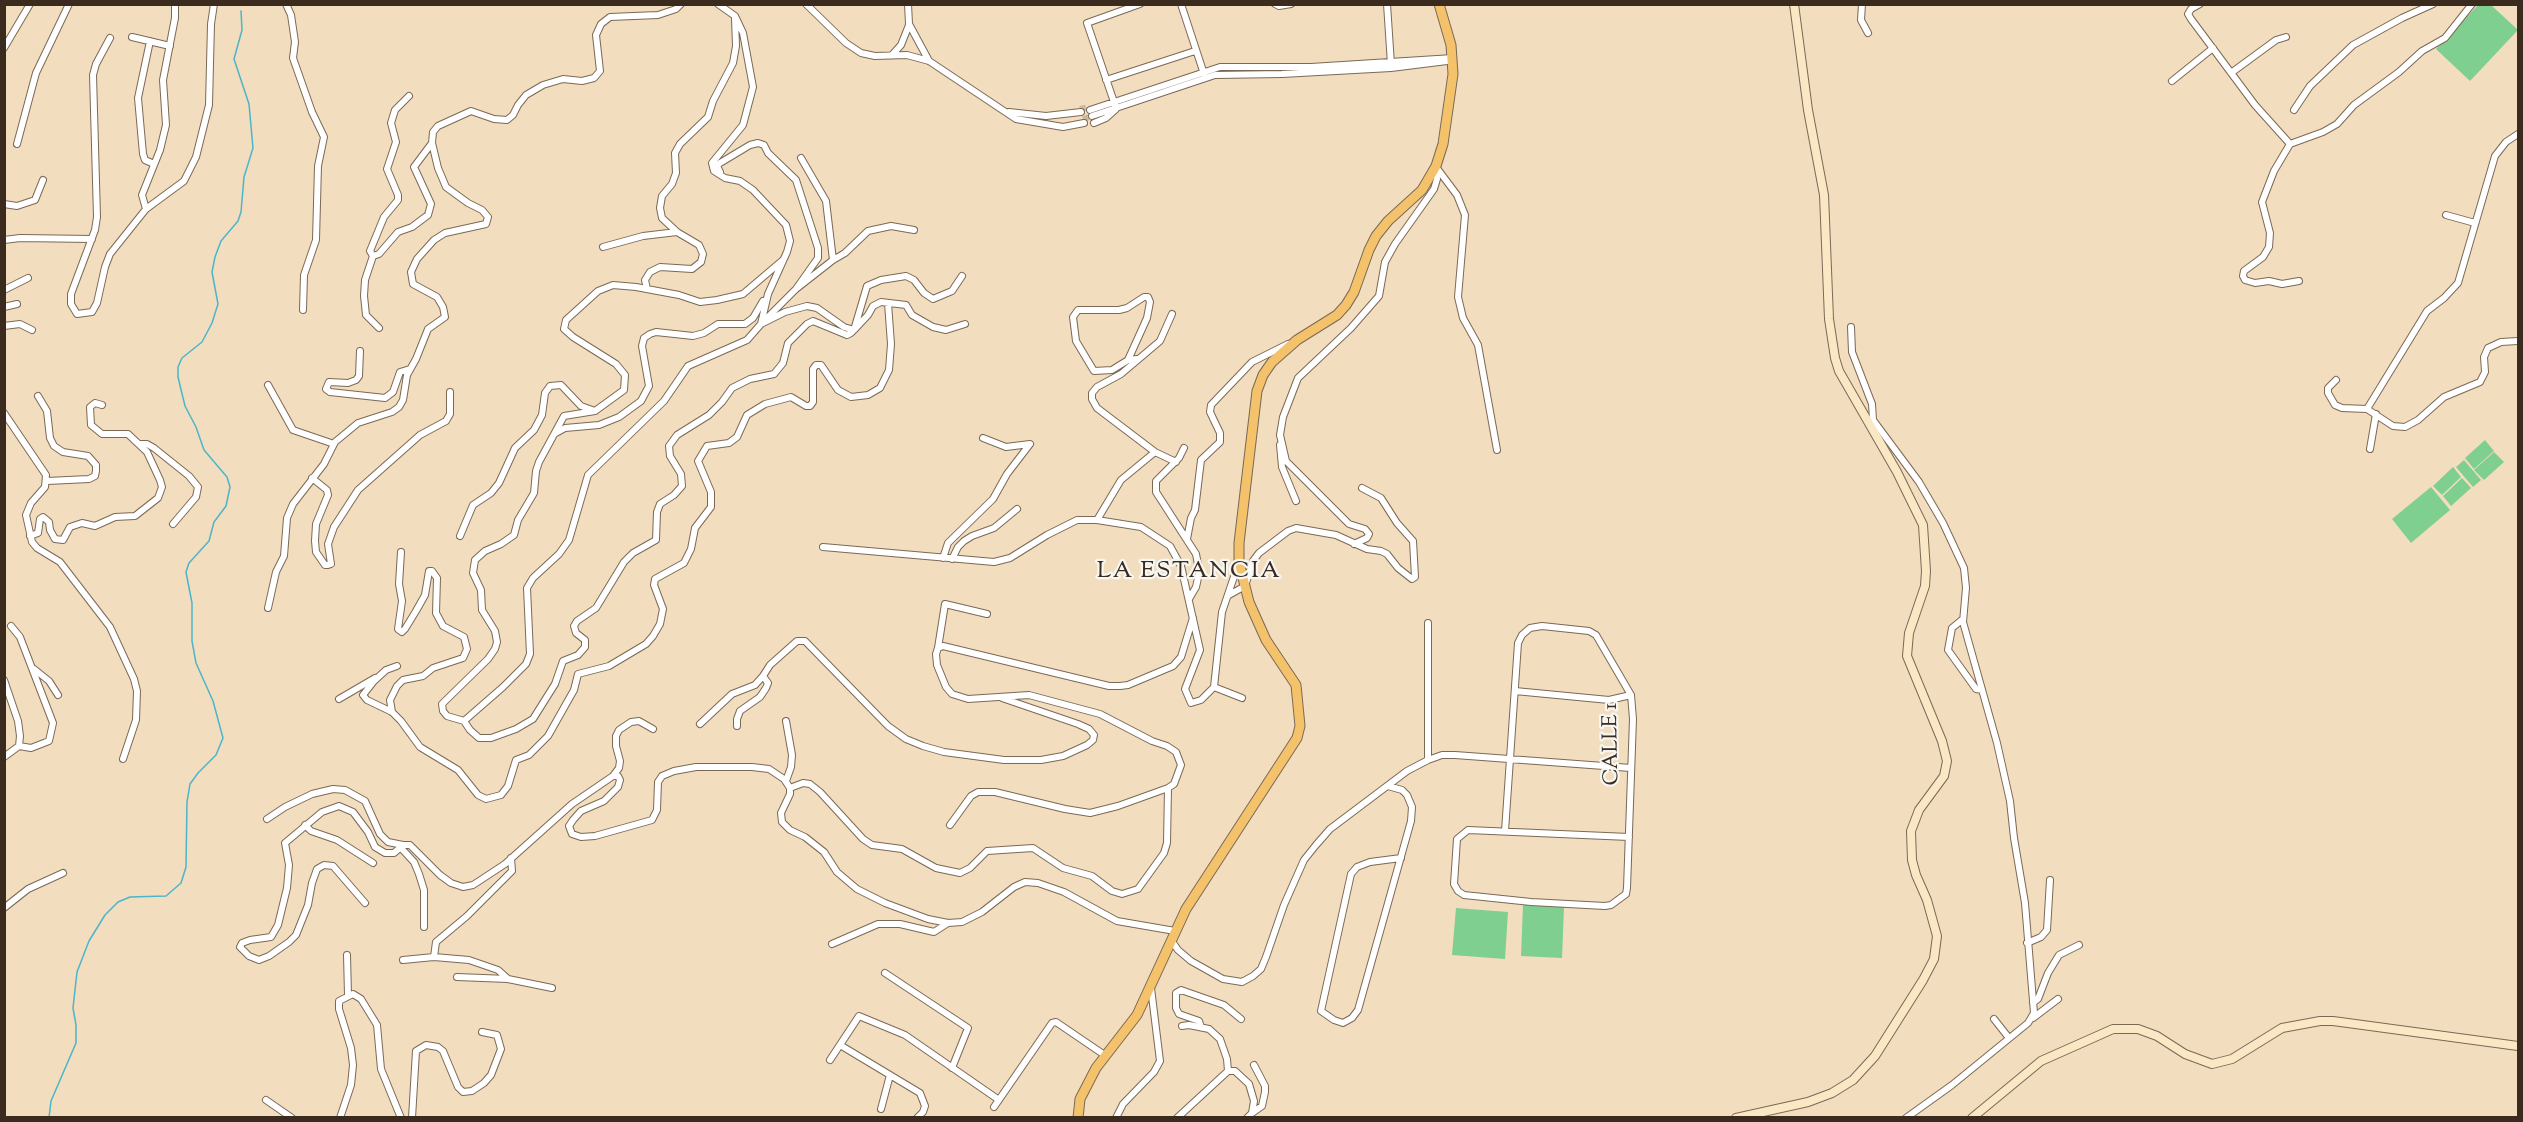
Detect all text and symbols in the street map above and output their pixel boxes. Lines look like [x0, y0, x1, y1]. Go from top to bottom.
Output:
district label: LA ESTANCIA [1097, 559, 1281, 587]
street label: CALLE 1 [1600, 702, 1626, 786]

